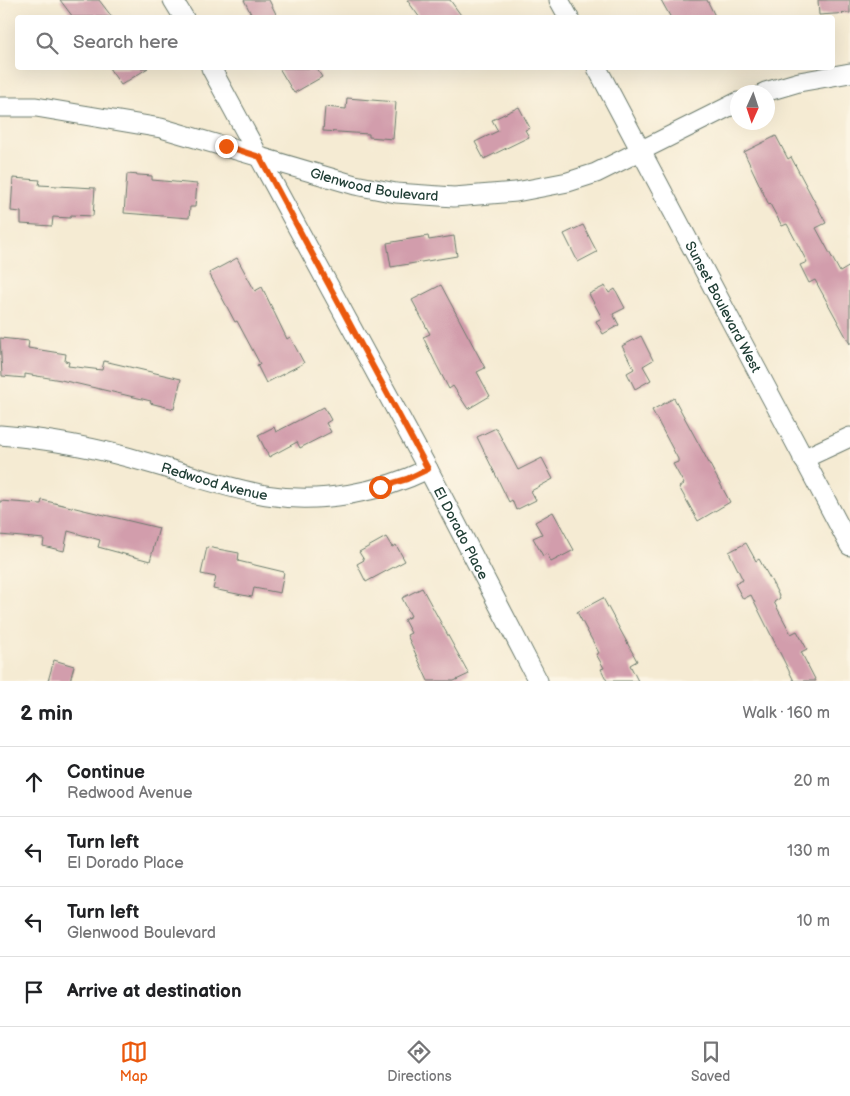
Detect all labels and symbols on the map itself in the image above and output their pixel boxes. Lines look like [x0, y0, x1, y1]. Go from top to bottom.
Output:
north arrow [730, 85, 775, 130]
route end [215, 135, 238, 158]
street label: Glenwood Boulevard [308, 164, 439, 205]
street label: Sunset Boulevard West [681, 238, 765, 376]
street label: Redwood Avenue [159, 459, 269, 504]
route start [369, 476, 392, 499]
street label: El Dorado Place [430, 484, 492, 582]

